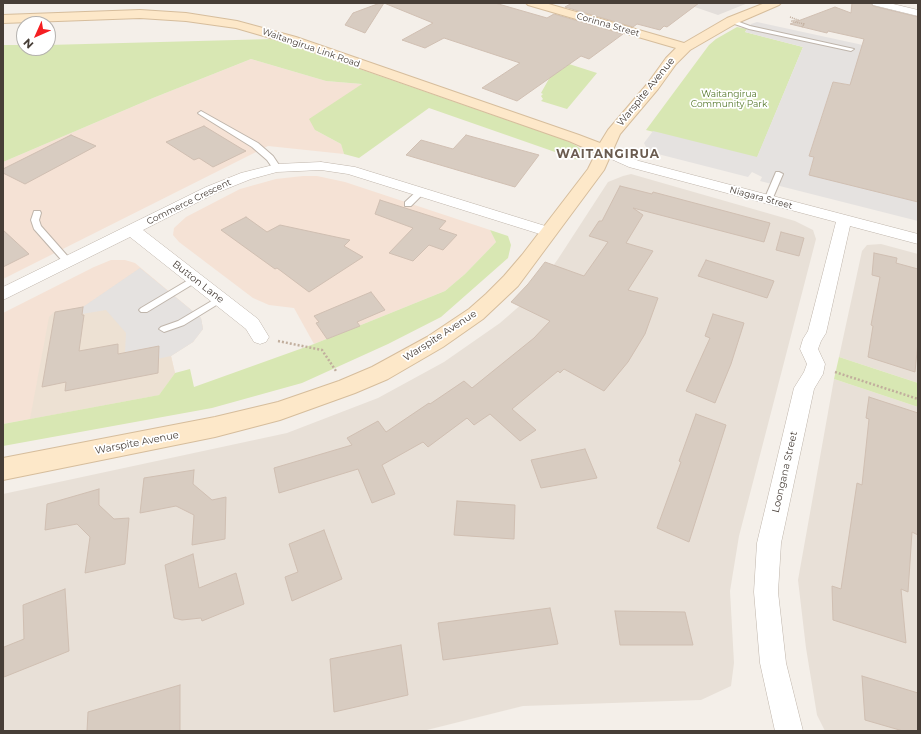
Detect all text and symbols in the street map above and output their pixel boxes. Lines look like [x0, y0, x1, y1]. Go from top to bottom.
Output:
street label: Corinna Street [575, 11, 641, 39]
north arrow [16, 16, 56, 56]
street label: Waitangirua Link Road [261, 26, 361, 70]
text: N [20, 36, 36, 52]
street label: Warspite Avenue [615, 55, 677, 129]
park label: Waitangirua Community Park [691, 89, 767, 110]
district label: WAITANGIRUA [556, 147, 660, 161]
street label: Commerce Crescent [145, 177, 233, 227]
street label: Niagara Street [728, 184, 794, 212]
street label: Button Lane [170, 258, 226, 306]
street label: Warspite Avenue [401, 308, 479, 364]
street label: Warspite Avenue [94, 429, 180, 457]
street label: Loongana Street [770, 430, 800, 514]

